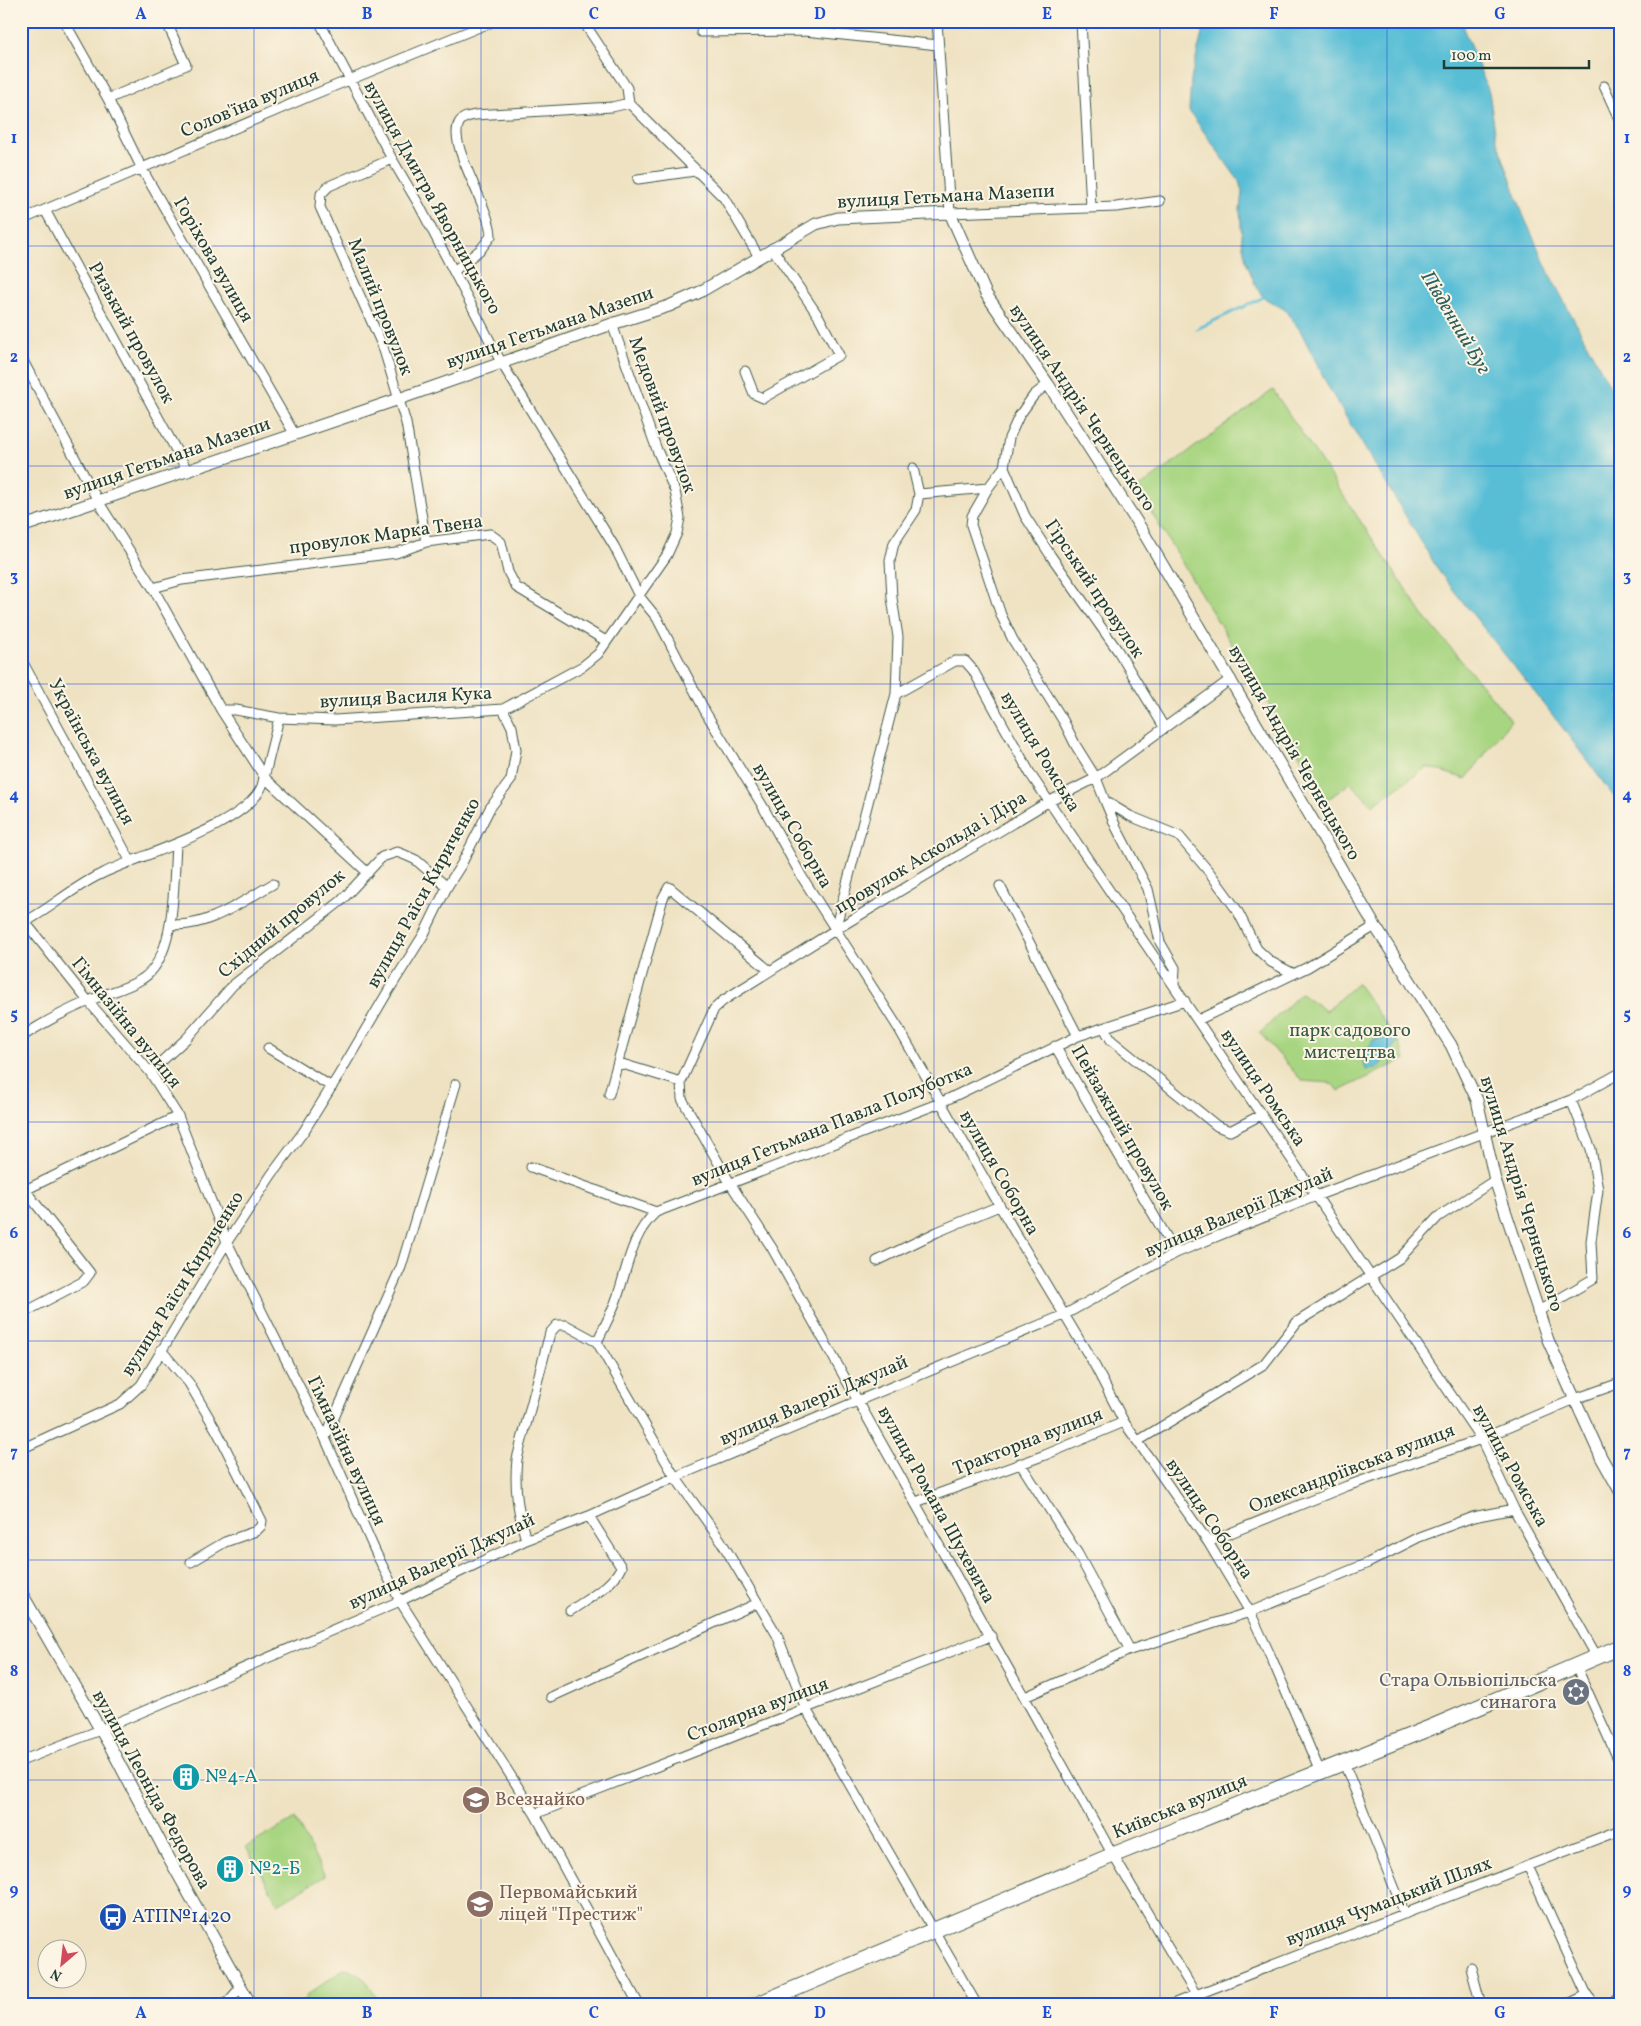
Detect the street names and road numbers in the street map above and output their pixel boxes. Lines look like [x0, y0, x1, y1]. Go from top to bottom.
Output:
street label: Солов'їна вулиця [177, 63, 323, 145]
street label: вулиця Дмитра Яворницького [357, 77, 507, 319]
street label: вулиця Гетьмана Мазепи [837, 178, 1055, 216]
street label: Горіхова вулиця [167, 193, 259, 328]
street label: Малий провулок [341, 235, 419, 379]
street label: Ризький провулок [81, 257, 181, 409]
street label: вулиця Гетьмана Мазепи [443, 280, 657, 376]
street label: вулиця Андрія Чернецького [1003, 299, 1161, 517]
street label: Медовий провулок [622, 333, 702, 497]
street label: вулиця Гетьмана Мазепи [60, 411, 274, 507]
street label: провулок Марка Твена [287, 509, 485, 561]
street label: Гірський провулок [1038, 514, 1150, 664]
street label: вулиця Андрія Чернецького [1222, 640, 1366, 866]
street label: Українська вулиця [41, 674, 141, 830]
street label: вулиця Василя Кука [319, 680, 493, 716]
street label: вулиця Ромська [994, 687, 1086, 817]
street label: вулиця Соборна [746, 759, 838, 893]
street label: провулок Аскольда і Діра [830, 785, 1032, 921]
street label: вулиця Раїси Кириченко [361, 793, 487, 993]
street label: Східний провулок [213, 863, 351, 985]
street label: Гімназійна вулиця [65, 952, 187, 1094]
street label: вулиця Ромська [1214, 1024, 1312, 1152]
street label: Пейзажний провулок [1064, 1041, 1180, 1215]
street label: вулиця Гетьмана Павла Полуботка [687, 1057, 977, 1193]
street label: вулиця Андрія Чернецького [1473, 1073, 1569, 1315]
street label: вулиця Соборна [953, 1106, 1045, 1240]
street label: вулиця Валерії Джулай [1141, 1161, 1337, 1265]
street label: вулиця Раїси Кириченко [115, 1186, 251, 1382]
street label: вулиця Валерії Джулай [716, 1349, 912, 1453]
street label: Гімназійна вулиця [300, 1372, 392, 1530]
street label: вулиця Ромська [1465, 1400, 1555, 1532]
street label: Тракторна вулиця [949, 1401, 1107, 1483]
street label: вулиця Романа Шухевича [871, 1402, 1001, 1608]
street label: Олександріївська вулиця [1245, 1418, 1459, 1520]
street label: вулиця Соборна [1159, 1453, 1259, 1585]
street label: вулиця Валерії Джулай [345, 1507, 539, 1617]
street label: Столярна вулиця [684, 1671, 833, 1749]
street label: вулиця Леоніда Федорова [85, 1686, 217, 1894]
street label: Київська вулиця [1109, 1768, 1251, 1846]
street label: вулиця Чумацький Шлях [1282, 1851, 1496, 1953]

